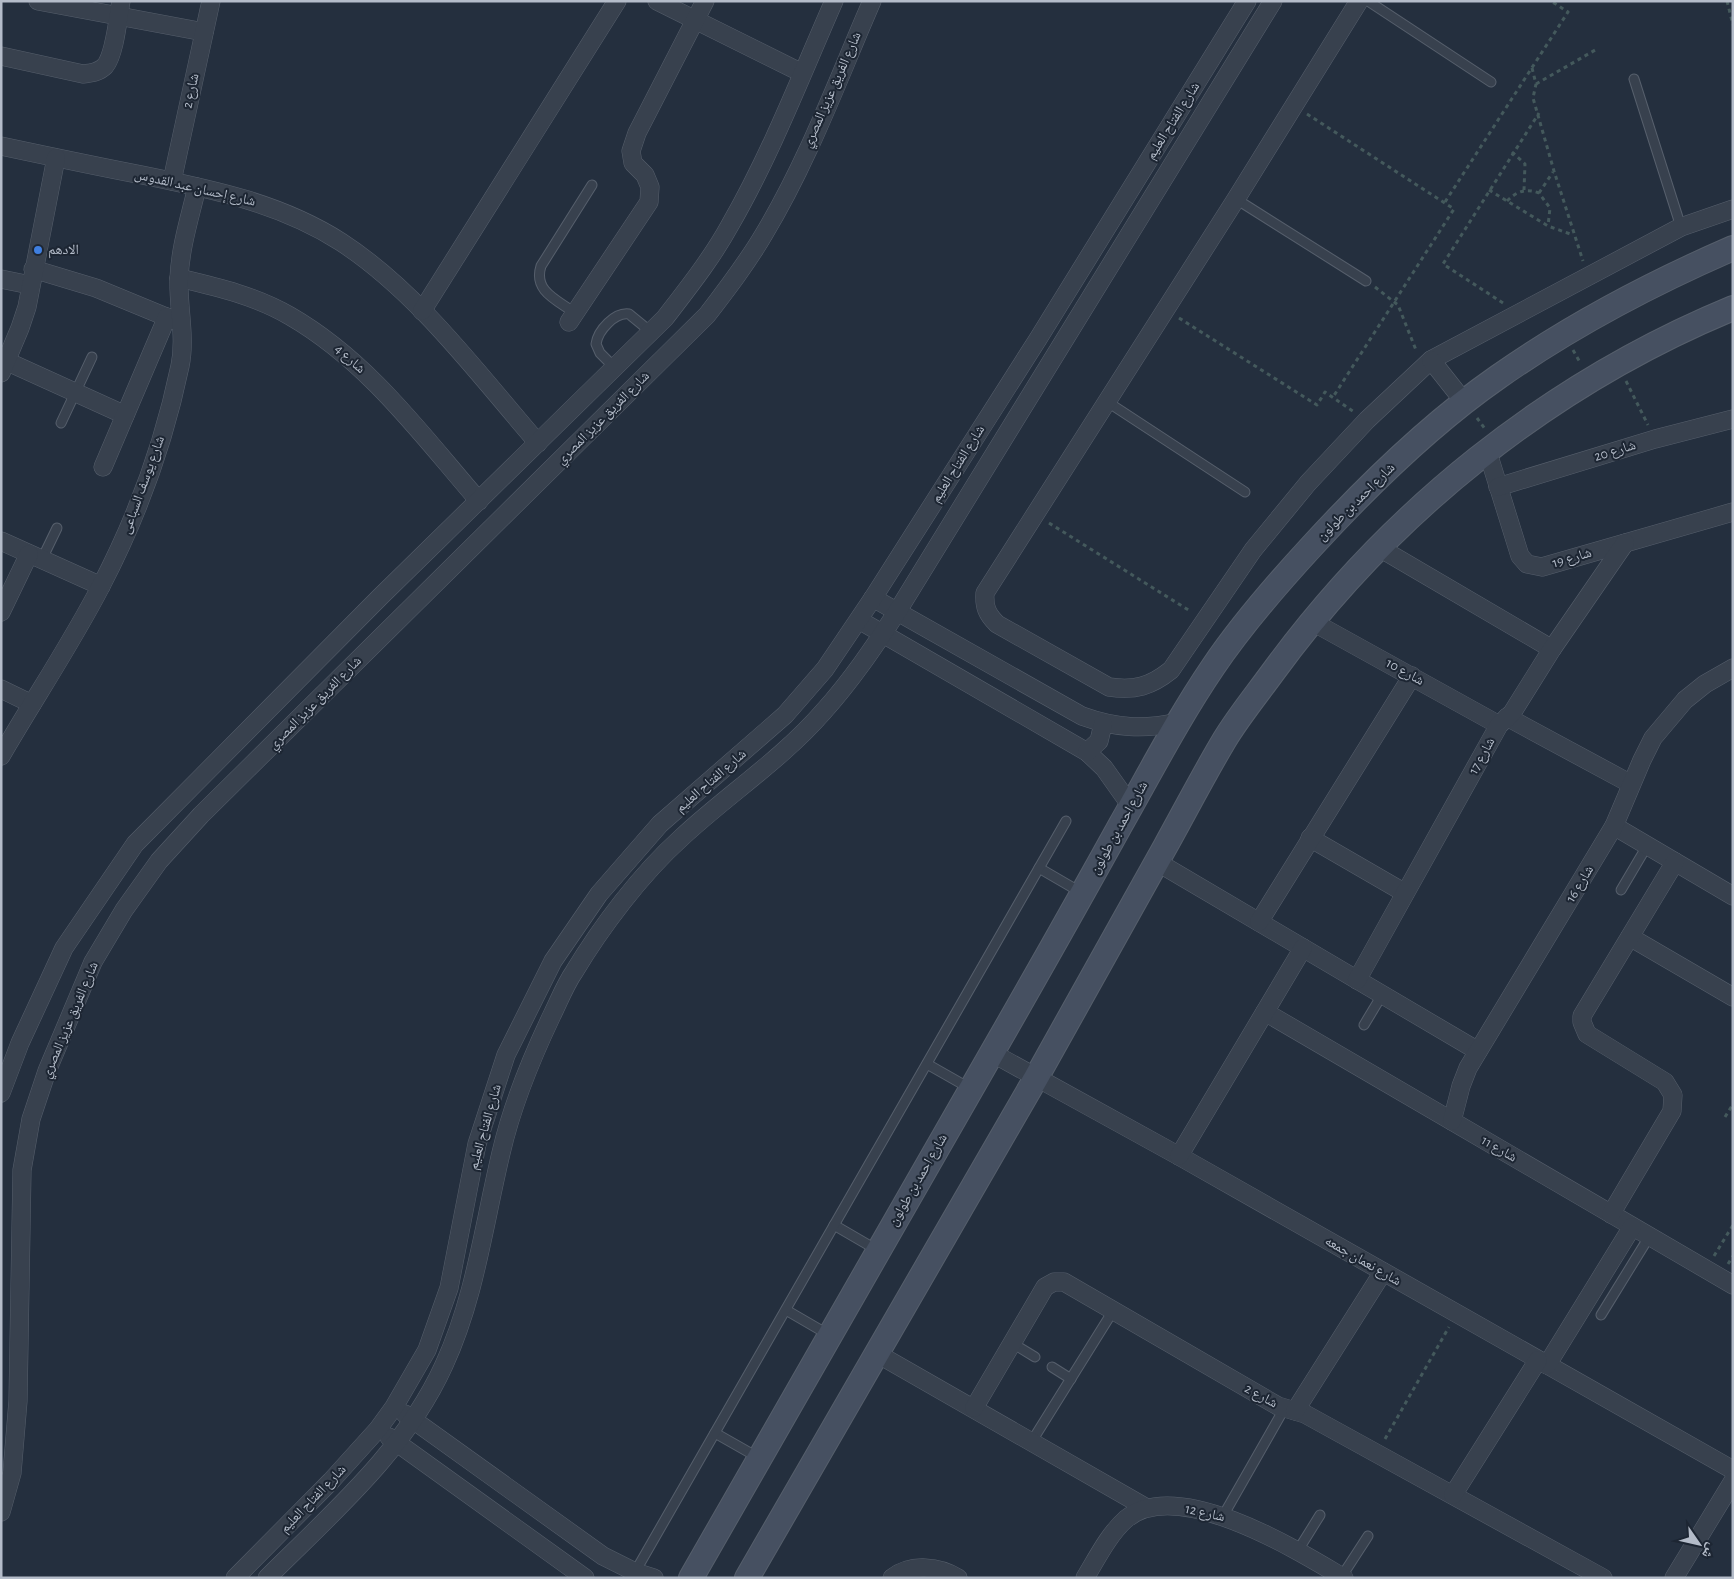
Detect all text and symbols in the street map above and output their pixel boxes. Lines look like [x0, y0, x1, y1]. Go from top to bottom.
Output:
street label: شارع الفريق عزيز المصري [800, 30, 867, 151]
street label: شارع 2 [180, 72, 203, 110]
street label: شارع الفتاح العليم [1144, 80, 1204, 163]
street label: شارع إحسان عبد القدوس [133, 167, 257, 211]
place label: الادهم [48, 243, 79, 259]
marker: الادهم [32, 244, 44, 256]
street label: شارع 4 [331, 342, 368, 378]
street label: شارع الفريق عزيز المصري [554, 369, 655, 470]
street label: شارع الفتاح العليم [929, 423, 989, 506]
street label: شارع يوسف السباعى [119, 434, 169, 537]
street label: شارع 20 [1593, 438, 1638, 466]
street label: شارع احمد بن طولون [1314, 460, 1399, 545]
street label: شارع 19 [1551, 546, 1594, 572]
street label: شارع الفريق عزيز المصري [266, 654, 367, 755]
street label: شارع 10 [1383, 656, 1426, 690]
street label: شارع 17 [1466, 735, 1499, 778]
street label: شارع الفتاح العليم [673, 747, 750, 817]
street label: شارع احمد بن طولون [1088, 779, 1152, 878]
street label: شارع 16 [1564, 863, 1598, 906]
street label: شارع الفريق عزيز المصري [39, 960, 104, 1082]
street label: شارع الفتاح العليم [466, 1083, 506, 1172]
street label: شارع احمد بن طولون [886, 1132, 952, 1229]
street label: شارع 11 [1478, 1133, 1519, 1166]
street label: شارع نعمان جمعه [1322, 1234, 1403, 1290]
street label: شارع 2 [1241, 1381, 1280, 1412]
street label: شارع الفتاح العليم [277, 1462, 350, 1537]
street label: شارع 12 [1183, 1502, 1226, 1526]
north arrow [1674, 1519, 1724, 1569]
text: ش [1698, 1540, 1719, 1561]

